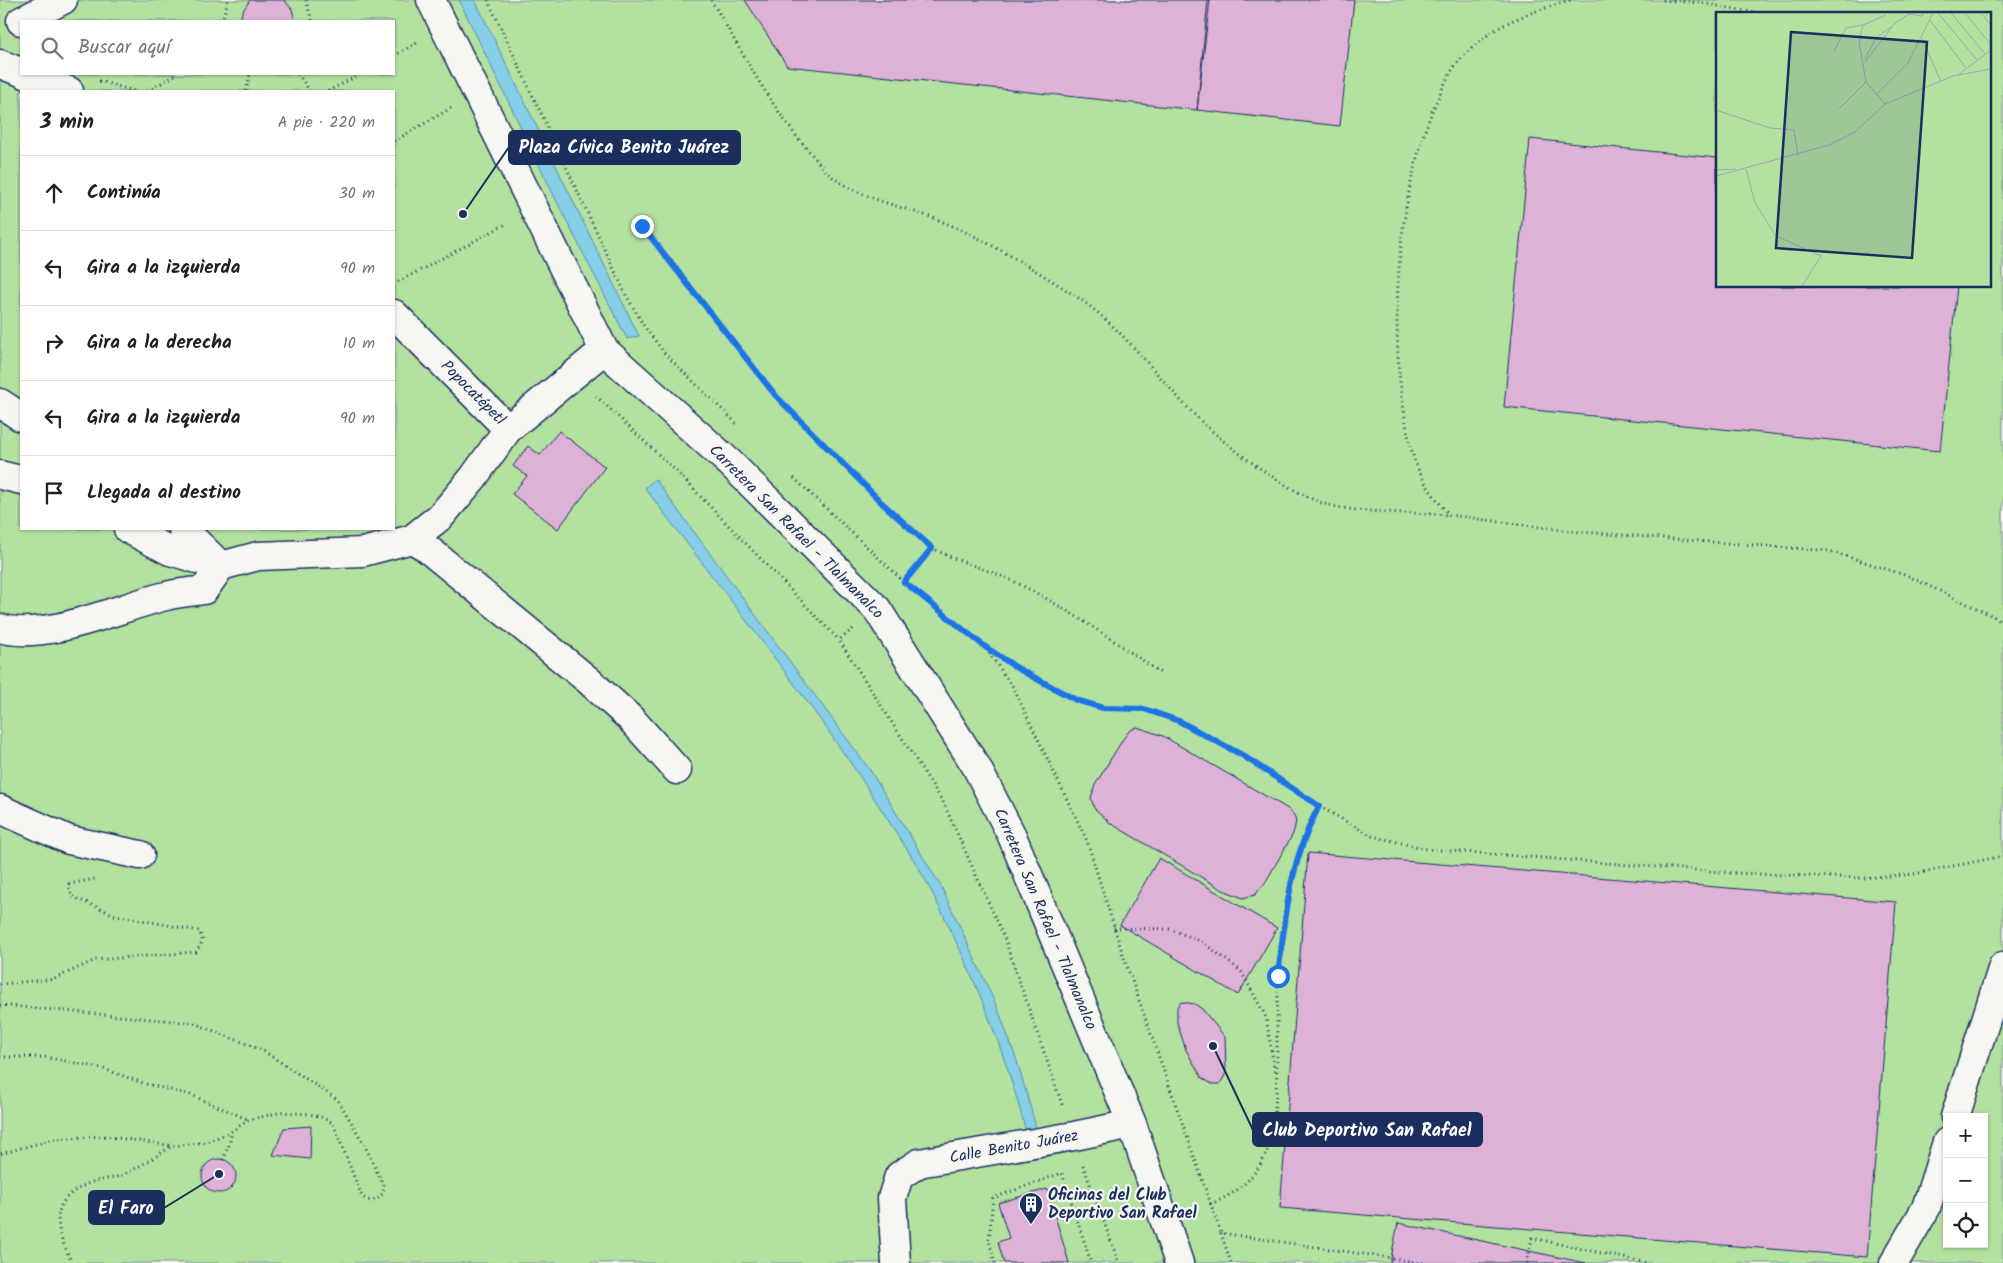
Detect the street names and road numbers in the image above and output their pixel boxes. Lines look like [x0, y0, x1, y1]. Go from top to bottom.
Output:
street label: Popocatépetl [435, 355, 511, 431]
street label: Carretera San Rafael - Tlalmanalco [703, 439, 889, 625]
street label: Carretera San Rafael - Tlalmanalco [987, 804, 1103, 1034]
street label: Calle Benito Juárez [948, 1123, 1080, 1171]

